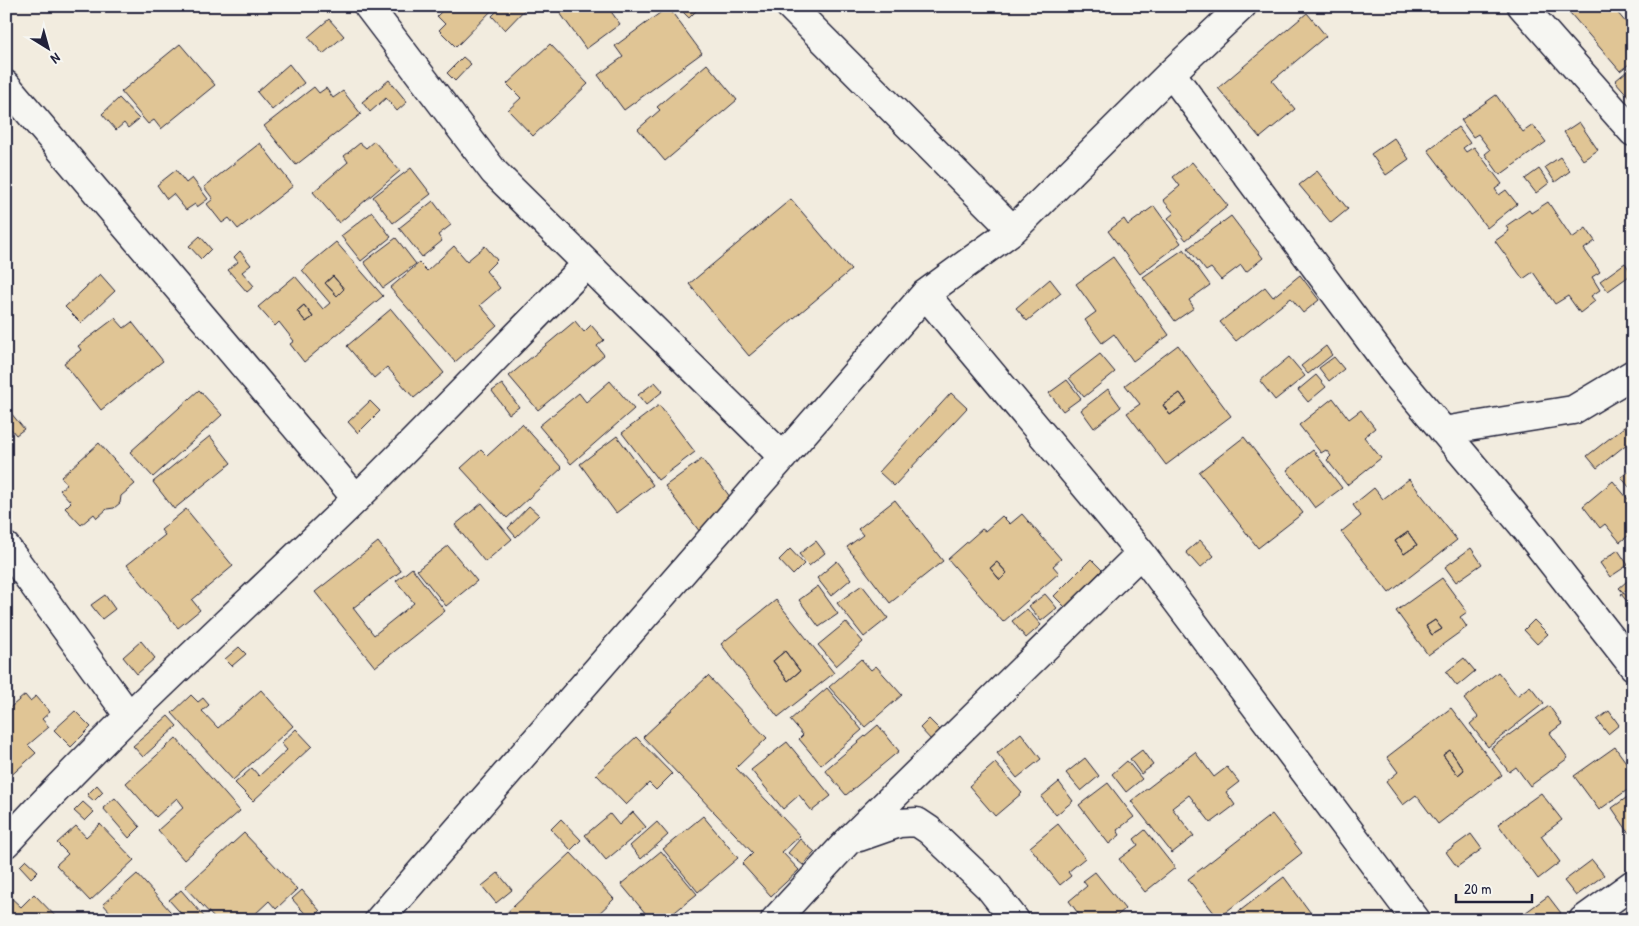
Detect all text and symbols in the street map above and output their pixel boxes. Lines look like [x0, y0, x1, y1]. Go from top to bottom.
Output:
north arrow [22, 22, 72, 72]
text: N [47, 49, 65, 69]
scale bar [1456, 871, 1533, 903]
text: 20 m [1464, 878, 1491, 899]

